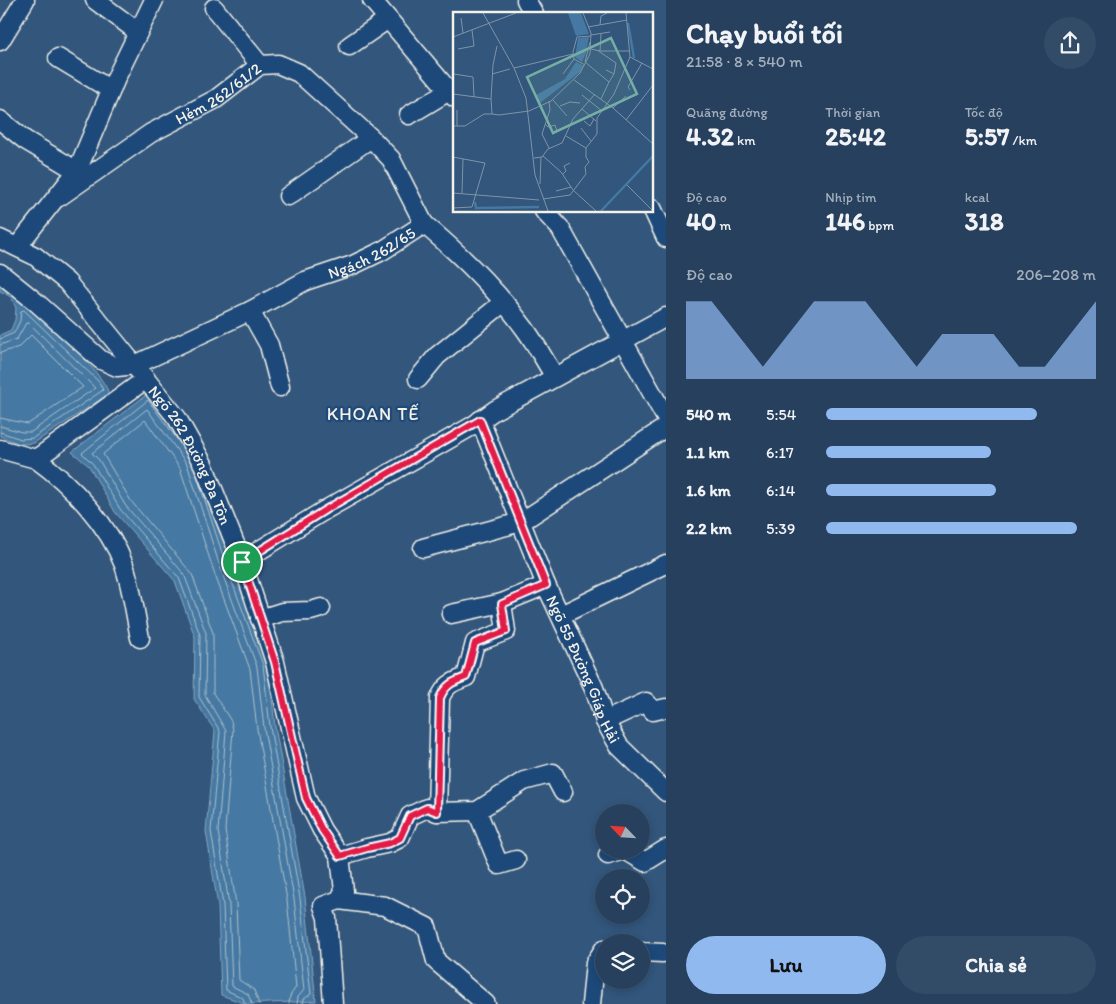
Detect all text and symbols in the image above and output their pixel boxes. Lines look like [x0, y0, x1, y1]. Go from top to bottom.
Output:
inset map [453, 12, 654, 212]
text: Chạy buổi tối [686, 16, 843, 50]
button: share [1044, 17, 1096, 69]
text: 21:58 · 8 × 540 m [686, 52, 803, 71]
street label: Hẻm 262/61/2 [172, 58, 265, 129]
text: Quãng đường [686, 104, 768, 121]
text: Thời gian [825, 104, 880, 121]
text: Tốc độ [965, 104, 1003, 121]
text: 4.32 [686, 121, 734, 151]
text: 25:42 [825, 121, 886, 151]
text: 5:57 [965, 121, 1009, 151]
text: km [734, 132, 756, 149]
text: /km [1009, 132, 1037, 149]
text: Độ cao [686, 189, 727, 206]
text: Nhịp tim [825, 189, 877, 206]
text: kcal [965, 189, 990, 206]
text: 40 [686, 206, 716, 236]
text: 146 [825, 206, 865, 236]
text: 318 [965, 206, 1004, 236]
text: m [716, 217, 731, 234]
text: bpm [865, 217, 894, 234]
street label: Ngách 262/65 [325, 223, 419, 283]
text: Độ cao [686, 265, 733, 284]
text: 206–208 m [1016, 265, 1096, 284]
street label: Ngõ 262 Đường Đa Tôn [144, 382, 235, 527]
district label: KHOAN TẾ [327, 403, 419, 425]
text: 540 m [686, 405, 731, 424]
text: 5:54 [766, 405, 796, 424]
text: 1.1 km [686, 443, 730, 462]
text: 6:17 [766, 443, 794, 462]
text: 1.6 km [686, 481, 731, 500]
text: 6:14 [766, 481, 795, 500]
text: 2.2 km [686, 519, 732, 538]
text: 5:39 [766, 519, 795, 538]
pin [221, 541, 263, 583]
icon: arrive [228, 548, 256, 576]
street label: Ngõ 55 Đường Giáp Hải [542, 592, 624, 747]
north arrow [595, 804, 650, 859]
map controls [595, 804, 650, 989]
button: locate [595, 869, 650, 924]
button: layers [595, 934, 650, 989]
button: Lưu [686, 936, 886, 994]
button: Chia sẻ [896, 936, 1096, 994]

